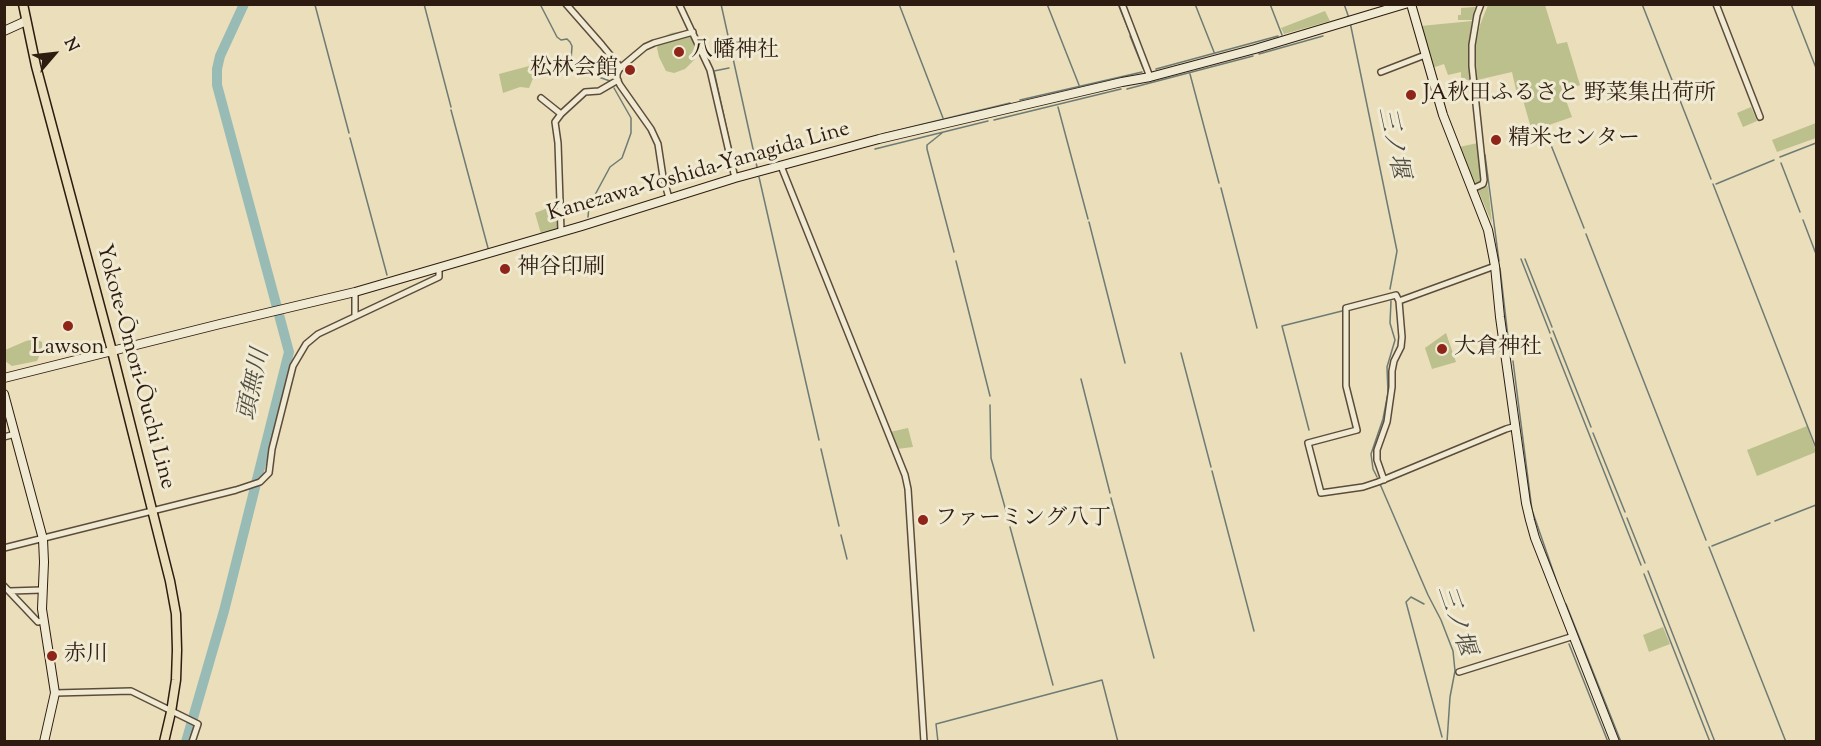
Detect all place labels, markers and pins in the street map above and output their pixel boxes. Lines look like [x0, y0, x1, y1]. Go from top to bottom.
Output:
place label: 八幡神社 [691, 39, 779, 65]
marker: 八幡神社 [672, 45, 686, 59]
place label: 松林会館 [530, 57, 618, 83]
marker: 松林会館 [623, 63, 637, 77]
place label: JA秋田ふるさと 野菜集出荷所 [1423, 82, 1716, 108]
marker: JA秋田ふるさと 野菜集出荷所 [1404, 88, 1418, 102]
place label: 精米センター [1508, 127, 1640, 153]
marker: 精米センター [1489, 133, 1503, 147]
place label: 神谷印刷 [517, 256, 605, 282]
marker: 神谷印刷 [498, 262, 512, 276]
marker: Lawson [61, 319, 75, 333]
place label: Lawson [31, 336, 105, 362]
place label: 大倉神社 [1454, 336, 1542, 362]
marker: 大倉神社 [1435, 342, 1449, 356]
place label: ファーミング八丁 [935, 507, 1111, 533]
marker: ファーミング八丁 [916, 513, 930, 527]
place label: 赤川 [64, 643, 108, 669]
marker: 赤川 [45, 649, 59, 663]

